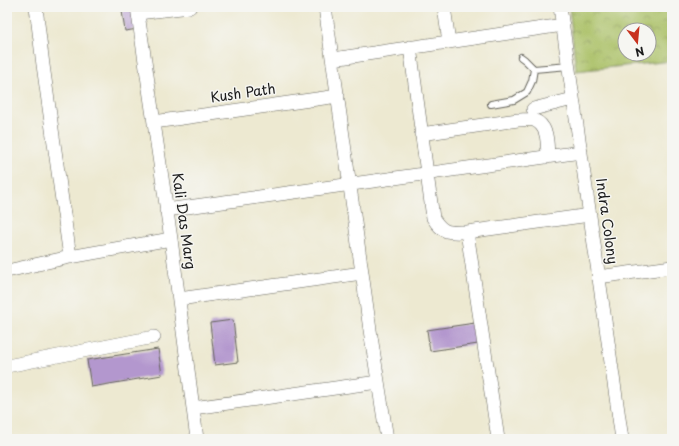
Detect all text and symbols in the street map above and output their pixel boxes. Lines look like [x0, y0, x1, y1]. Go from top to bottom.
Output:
north arrow [617, 22, 657, 62]
text: N [633, 43, 646, 62]
street label: Kush Path [209, 78, 277, 107]
street label: Kali Das Marg [167, 171, 202, 271]
street label: Indra Colony [591, 176, 624, 265]

